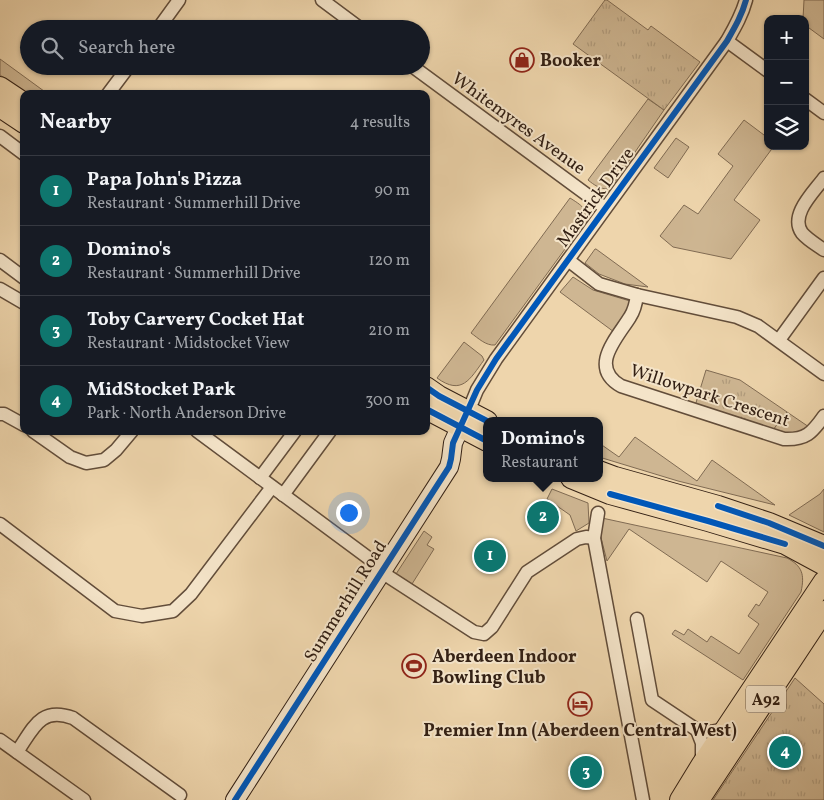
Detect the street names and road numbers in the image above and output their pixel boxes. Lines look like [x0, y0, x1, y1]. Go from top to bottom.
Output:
street label: Whitemyres Avenue [446, 67, 590, 181]
street label: Mastrick Drive [552, 143, 641, 253]
street label: Willowpark Crescent [627, 359, 793, 434]
street label: Summerhill Road [299, 536, 394, 667]
road number: A92 [746, 686, 786, 712]

